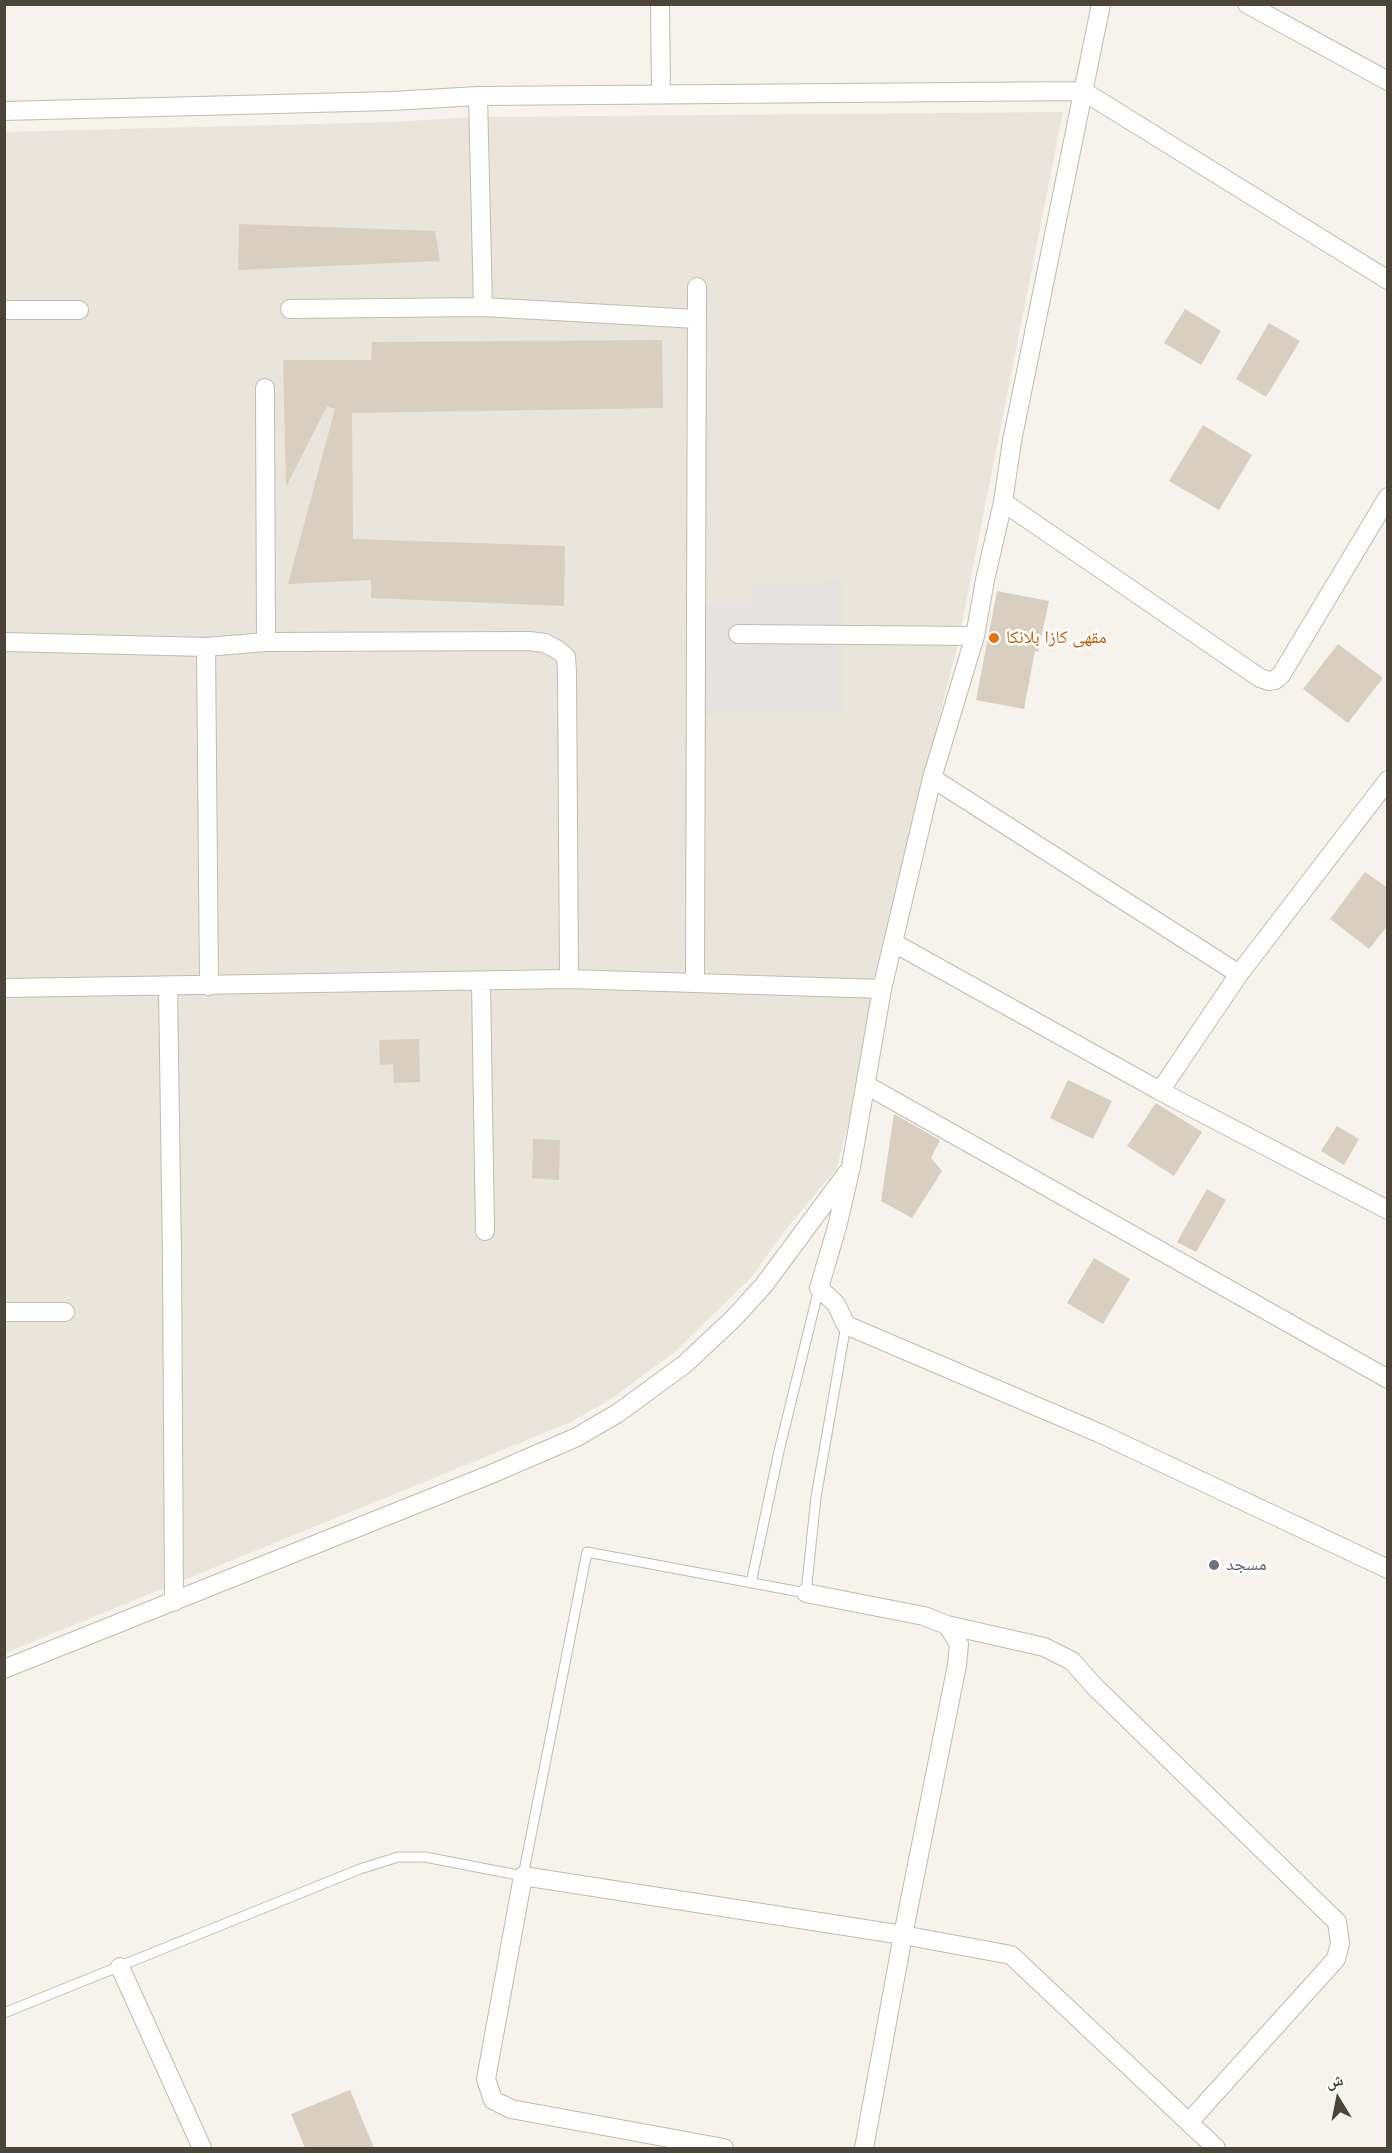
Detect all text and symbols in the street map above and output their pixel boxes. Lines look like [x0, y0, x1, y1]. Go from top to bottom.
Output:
place label: مقهى كازا بلانكا [1006, 627, 1107, 649]
marker: مقهى كازا بلانكا [987, 631, 1001, 645]
place label: مسجد [1226, 1554, 1267, 1576]
marker: مسجد [1207, 1558, 1221, 1572]
north arrow [1308, 2069, 1368, 2129]
text: ش [1325, 2070, 1345, 2093]

